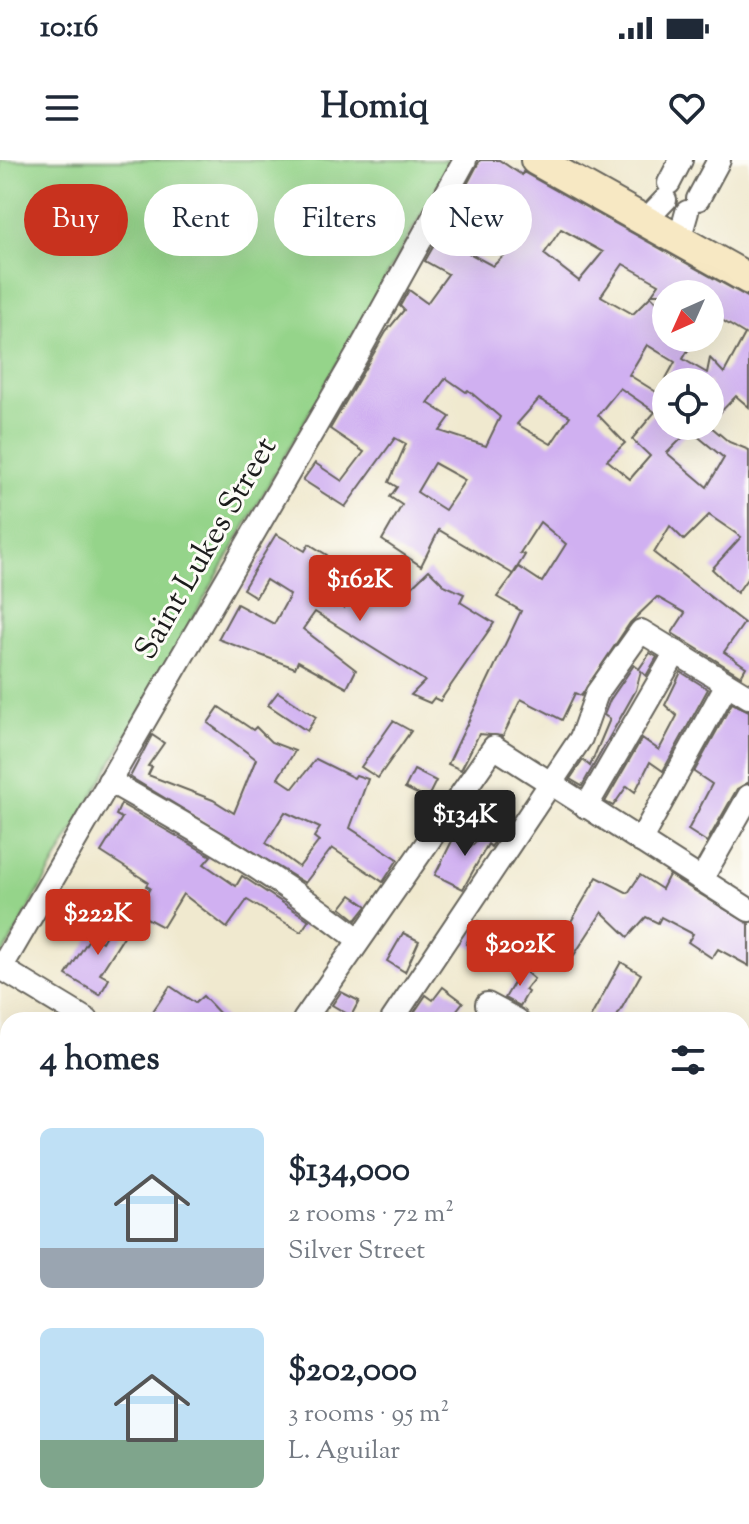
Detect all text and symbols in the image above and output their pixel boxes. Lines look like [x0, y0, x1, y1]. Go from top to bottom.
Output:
text: 10:16 [40, 7, 98, 50]
text: Homiq [320, 82, 429, 134]
icon: menu [40, 86, 84, 130]
icon: heart [665, 86, 709, 130]
chip: Buy [24, 184, 128, 256]
chip: Rent [144, 184, 258, 256]
chip: Filters [274, 184, 405, 256]
chip: New [421, 184, 532, 256]
north arrow [652, 280, 724, 352]
map controls [652, 280, 724, 440]
button: locate [652, 368, 724, 440]
street label: Saint Lukes Street [124, 429, 290, 669]
pin: $162K [304, 555, 416, 623]
text: $162K [327, 562, 393, 599]
pin: $134K [409, 790, 521, 858]
text: $134K [432, 797, 498, 834]
pin: $222K [42, 889, 154, 957]
text: $222K [63, 896, 133, 933]
pin: $202K [464, 920, 576, 988]
text: $202K [485, 927, 555, 964]
text: 4 homes [40, 1036, 160, 1085]
icon: filters [666, 1038, 710, 1082]
text: $134,000 [288, 1147, 410, 1196]
icon: home [104, 1160, 200, 1256]
text: 2 rooms · 72 m² [288, 1196, 454, 1233]
text: Silver Street [288, 1233, 425, 1270]
text: $202,000 [288, 1347, 417, 1396]
icon: home [104, 1360, 200, 1456]
text: 3 rooms · 95 m² [288, 1396, 449, 1433]
text: L. Aguilar [288, 1433, 400, 1470]

